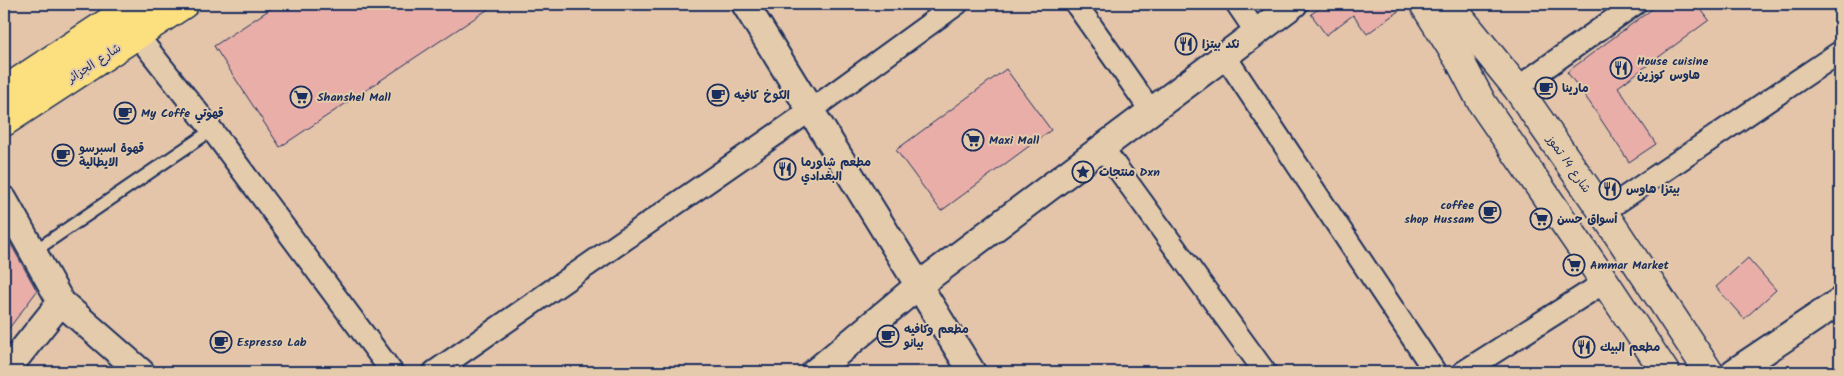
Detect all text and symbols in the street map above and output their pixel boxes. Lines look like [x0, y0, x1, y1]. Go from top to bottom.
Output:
restaurant icon: نكد بيتزا [1174, 32, 1198, 56]
place label: نكد بيتزا [1202, 35, 1240, 54]
street label: شارع الجزائر [63, 39, 125, 89]
place label: House cuisine هاوس كوزين [1637, 52, 1708, 85]
restaurant icon: House cuisine هاوس كوزين [1609, 56, 1633, 80]
cafe icon: مارينا [1534, 76, 1558, 100]
place label: مارينا [1562, 79, 1589, 98]
cafe icon: الكوخ كافيه [706, 83, 730, 107]
supermarket icon: Shanshel Mall [289, 85, 313, 109]
place label: الكوخ كافيه [734, 86, 790, 105]
place label: Shanshel Mall [317, 88, 392, 107]
cafe icon: My Coffe قهوتي [113, 101, 137, 125]
place label: My Coffe قهوتي [141, 104, 224, 124]
supermarket icon: Maxi Mall [961, 128, 985, 152]
place label: Maxi Mall [989, 131, 1040, 150]
street label: شارع 14 تموز [1541, 131, 1596, 197]
place label: قهوة اسبرسو الايطالية [78, 139, 144, 172]
cafe icon: قهوة اسبرسو الايطالية [51, 143, 75, 167]
place label: مطعم شاورما البغدادي [801, 153, 871, 186]
restaurant icon: مطعم شاورما البغدادي [773, 157, 797, 181]
place icon: منتجات Dxn [1071, 160, 1095, 184]
place label: منتجات Dxn [1099, 163, 1160, 182]
restaurant icon: بيتزا هاوس [1598, 177, 1622, 201]
place label: بيتزا هاوس [1626, 180, 1680, 199]
place label: coffee shop Hussam [1404, 196, 1474, 229]
cafe icon: coffee shop Hussam [1478, 200, 1502, 224]
supermarket icon: أسواق حسن [1529, 207, 1553, 231]
place label: أسواق حسن [1557, 210, 1618, 229]
supermarket icon: Ammar Market [1562, 253, 1586, 277]
place label: Ammar Market [1590, 256, 1670, 275]
place label: مطعم وكافيه بيانو [903, 320, 969, 353]
cafe icon: مطعم وكافيه بيانو [876, 324, 900, 348]
cafe icon: Espresso Lab [209, 330, 233, 354]
place label: Espresso Lab [237, 333, 307, 352]
restaurant icon: مطعم البيك [1572, 335, 1596, 359]
place label: مطعم البيك [1600, 338, 1660, 357]

